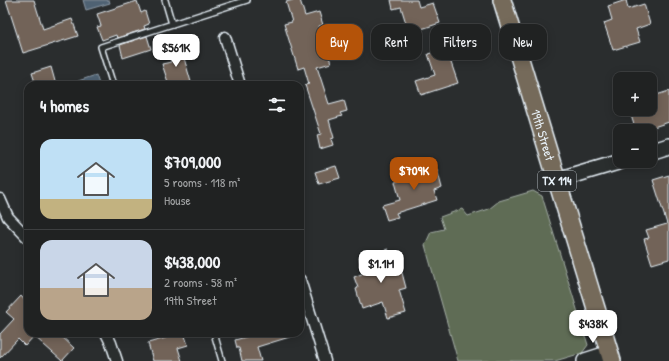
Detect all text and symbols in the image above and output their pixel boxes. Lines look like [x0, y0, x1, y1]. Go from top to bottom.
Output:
chip: Buy [316, 24, 363, 60]
chip: Rent [371, 24, 422, 60]
chip: Filters [430, 24, 491, 60]
chip: New [499, 24, 547, 60]
pin: $561K [148, 34, 204, 68]
text: $561K [162, 38, 190, 56]
map controls [613, 72, 657, 168]
button: + [613, 72, 657, 116]
text: 4 homes [40, 94, 89, 117]
icon: filters [266, 94, 288, 116]
street label: 19th Street [527, 107, 560, 163]
button: − [613, 124, 657, 168]
text: $709,000 [164, 150, 221, 173]
icon: home [72, 155, 120, 203]
pin: $709K [386, 157, 442, 191]
text: $709K [399, 161, 429, 179]
road number: TX 114 [538, 171, 576, 191]
text: 5 rooms · 118 m² [164, 173, 240, 191]
text: House [164, 191, 191, 209]
text: $438,000 [164, 250, 220, 273]
pin: $1.1M [353, 250, 409, 284]
text: $1.1M [368, 254, 394, 272]
icon: home [72, 256, 120, 304]
text: 2 rooms · 58 m² [164, 273, 237, 291]
text: 19th Street [164, 291, 217, 309]
pin: $438K [565, 310, 621, 344]
text: $438K [578, 314, 608, 332]

